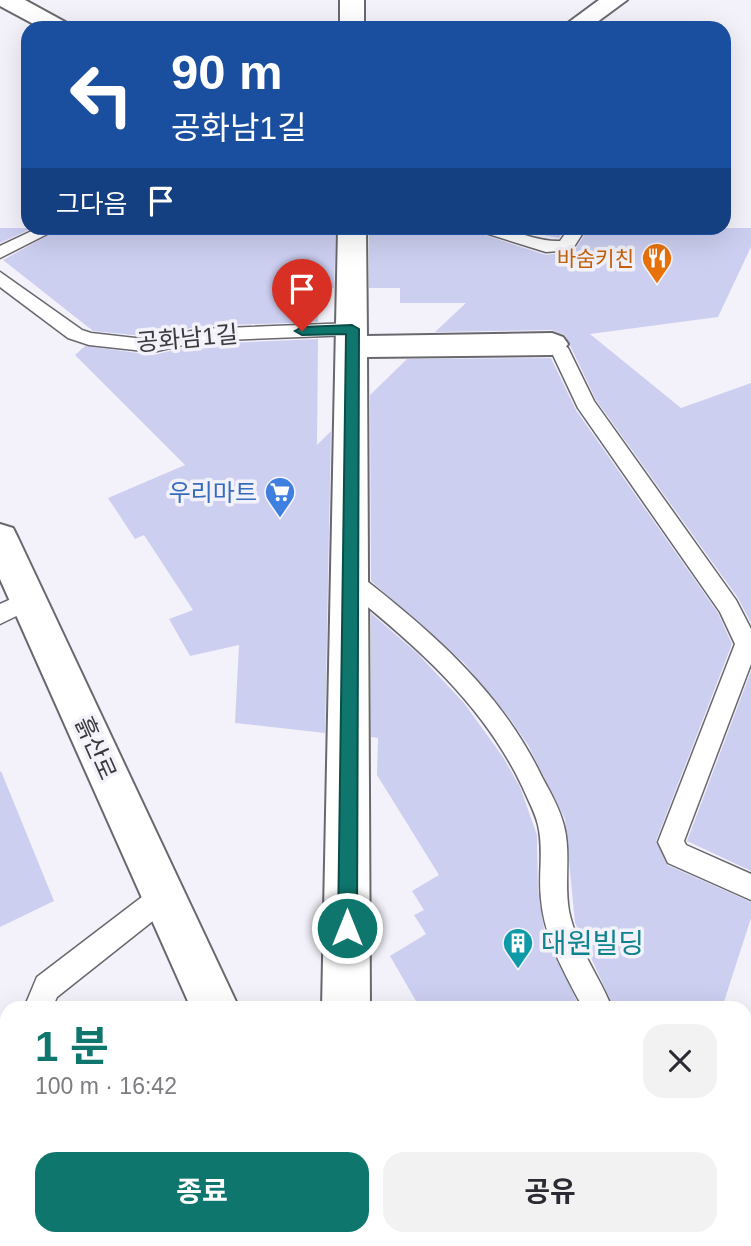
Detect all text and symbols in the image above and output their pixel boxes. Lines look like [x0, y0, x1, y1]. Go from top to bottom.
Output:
text: 90 m [171, 45, 283, 99]
icon: left [56, 49, 147, 140]
text: 공화남1길 [171, 110, 307, 146]
icon: arrive [142, 182, 180, 220]
text: 그다음 [56, 189, 128, 219]
restaurant icon: 바숨키친 [640, 241, 674, 285]
place label: 바숨키친 [557, 247, 634, 270]
pin [272, 259, 332, 331]
icon: arrive [283, 270, 321, 308]
street label: 공화남1길 [135, 320, 239, 356]
supermarket icon: 우리마트 [263, 475, 297, 519]
place label: 우리마트 [169, 479, 257, 506]
street label: 흙산로 [70, 712, 122, 784]
position arrow [310, 891, 384, 965]
building icon: 대원빌딩 [501, 926, 535, 970]
place label: 대원빌딩 [541, 928, 644, 959]
text: 1 분 [35, 1023, 109, 1070]
button: close [643, 1024, 717, 1098]
text: 100 m · 16:42 [35, 1073, 177, 1099]
button: 종료 [35, 1152, 369, 1232]
button: 공유 [383, 1152, 717, 1232]

